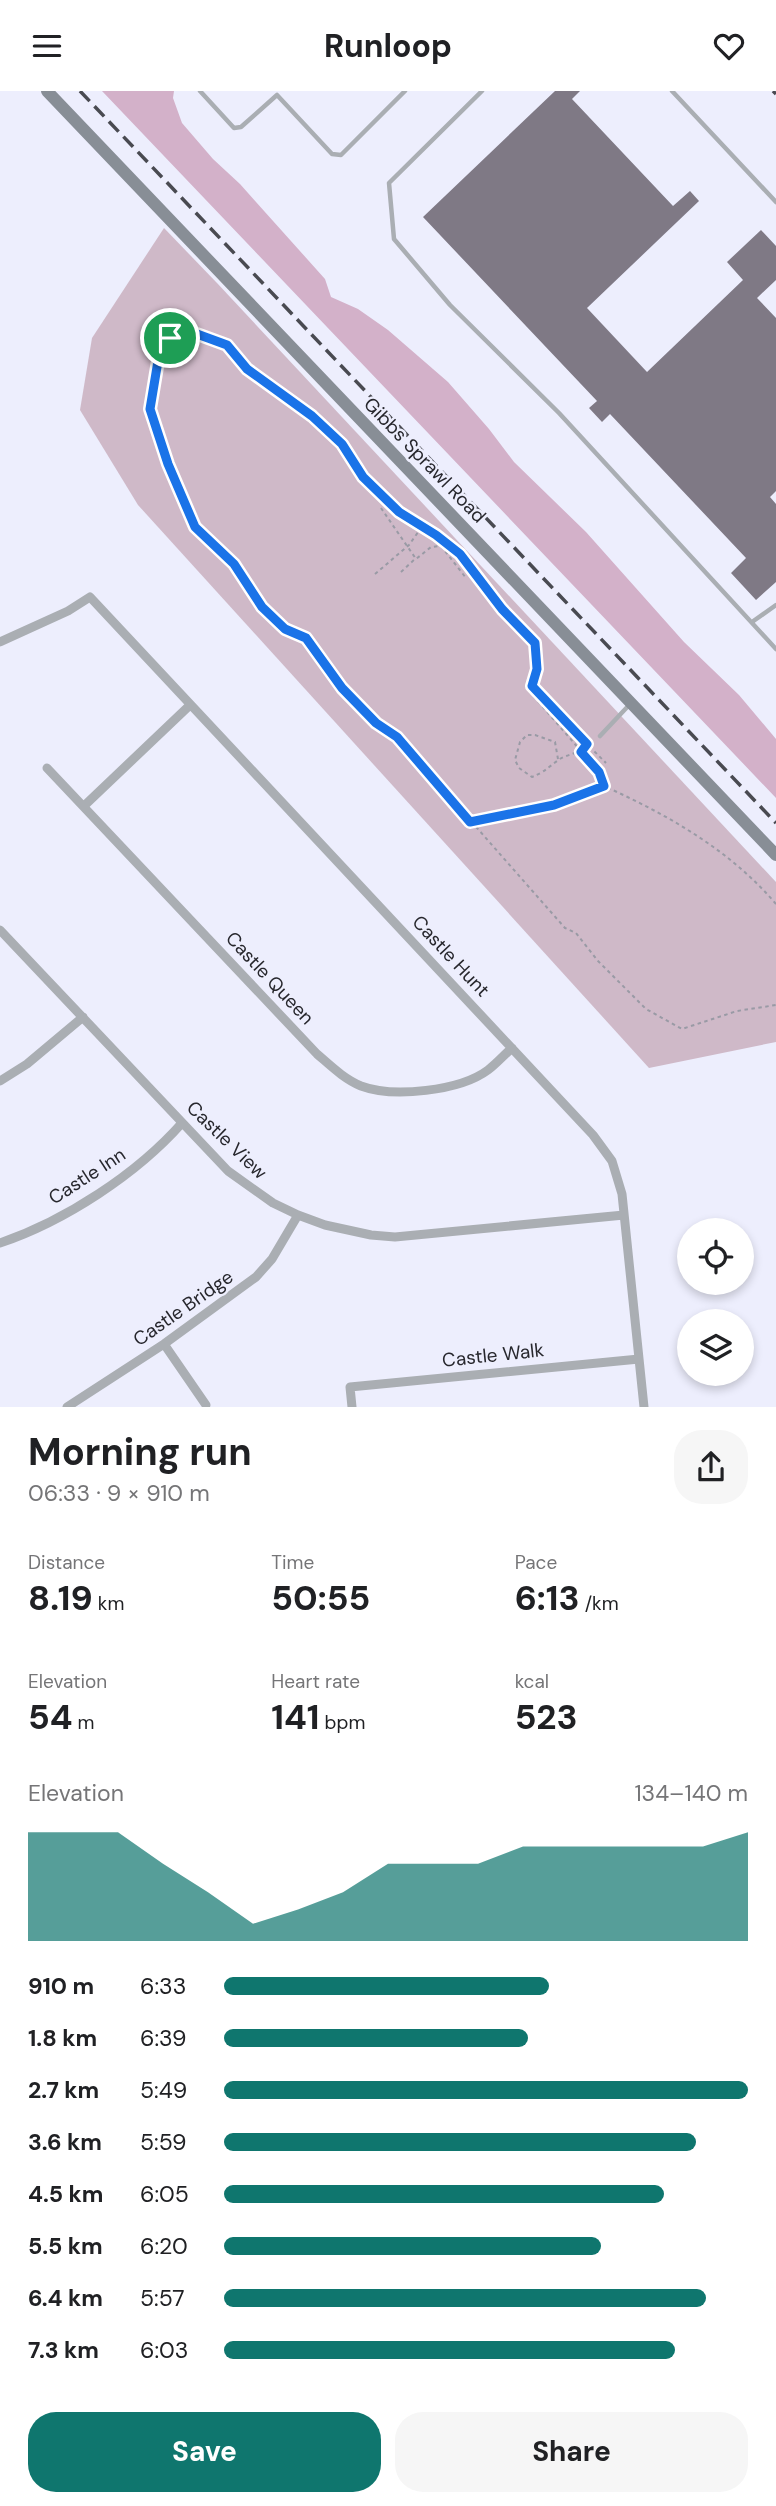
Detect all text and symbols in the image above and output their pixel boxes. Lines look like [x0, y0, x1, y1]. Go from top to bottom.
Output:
text: Runloop [324, 25, 452, 67]
icon: menu [28, 27, 66, 65]
icon: heart [710, 27, 748, 65]
pin [140, 308, 200, 368]
icon: arrive [151, 319, 189, 357]
street label: Gibbs Sprawl Road [359, 392, 491, 528]
street label: Castle Hunt [407, 910, 495, 1002]
street label: Castle Queen [220, 926, 320, 1030]
street label: Castle View [181, 1095, 273, 1185]
street label: Castle Inn [44, 1142, 130, 1210]
map controls [677, 1218, 754, 1386]
button: locate [677, 1218, 754, 1295]
street label: Castle Bridge [128, 1264, 238, 1352]
button: layers [677, 1309, 754, 1386]
street label: Castle Walk [441, 1337, 546, 1373]
text: Morning run [28, 1427, 252, 1477]
button: share [674, 1430, 748, 1504]
text: 06:33 · 9 × 910 m [28, 1478, 210, 1508]
text: Distance [28, 1550, 105, 1575]
text: Time [271, 1550, 314, 1575]
text: Pace [515, 1550, 557, 1575]
text: 8.19 [28, 1575, 93, 1621]
text: 50:55 [271, 1575, 370, 1621]
text: 6:13 [515, 1575, 580, 1621]
text: km [93, 1591, 124, 1616]
text: /km [580, 1591, 619, 1616]
text: Elevation [28, 1669, 107, 1694]
text: Heart rate [271, 1669, 360, 1694]
text: kcal [515, 1669, 549, 1694]
text: 54 [28, 1694, 73, 1740]
text: 141 [271, 1694, 320, 1740]
text: 523 [515, 1694, 577, 1740]
text: m [73, 1710, 95, 1735]
text: bpm [320, 1710, 365, 1735]
text: Elevation [28, 1778, 124, 1808]
text: 134–140 m [634, 1778, 748, 1808]
text: 910 m [28, 1971, 94, 2001]
text: 6:33 [140, 1971, 186, 2001]
text: 1.8 km [28, 2023, 97, 2053]
text: 6:39 [140, 2023, 186, 2053]
text: 2.7 km [28, 2075, 99, 2105]
text: 5:49 [140, 2075, 187, 2105]
text: 3.6 km [28, 2127, 102, 2157]
text: 5:59 [140, 2127, 186, 2157]
text: 4.5 km [28, 2179, 103, 2209]
text: 6:05 [140, 2179, 189, 2209]
text: 5.5 km [28, 2231, 103, 2261]
text: 6:20 [140, 2231, 188, 2261]
text: 6.4 km [28, 2283, 103, 2313]
text: 5:57 [140, 2283, 185, 2313]
text: 7.3 km [28, 2335, 99, 2365]
text: 6:03 [140, 2335, 188, 2365]
button: Save [28, 2412, 381, 2492]
button: Share [395, 2412, 748, 2492]

